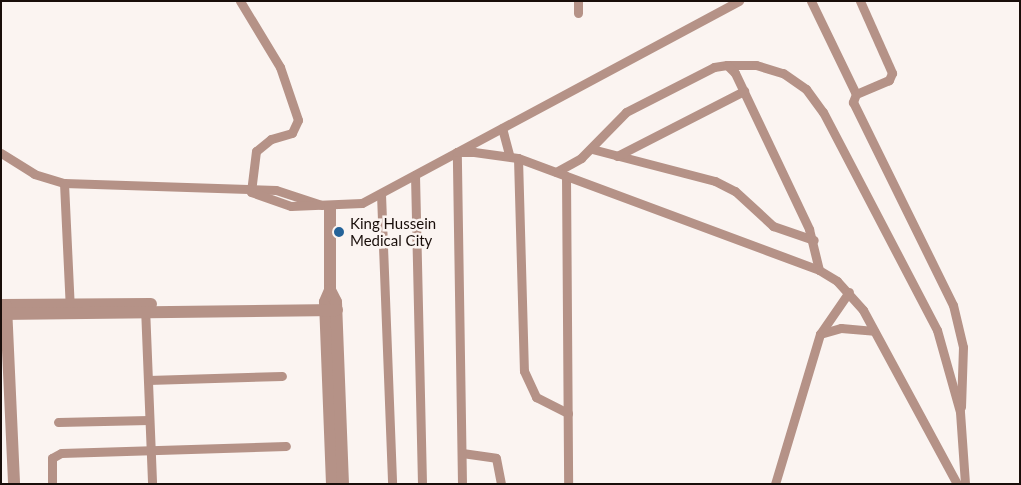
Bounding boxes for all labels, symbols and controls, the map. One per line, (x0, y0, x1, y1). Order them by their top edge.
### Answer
place label: King Hussein Medical City (350, 214, 436, 249)
marker: King Hussein Medical City (332, 225, 346, 239)

